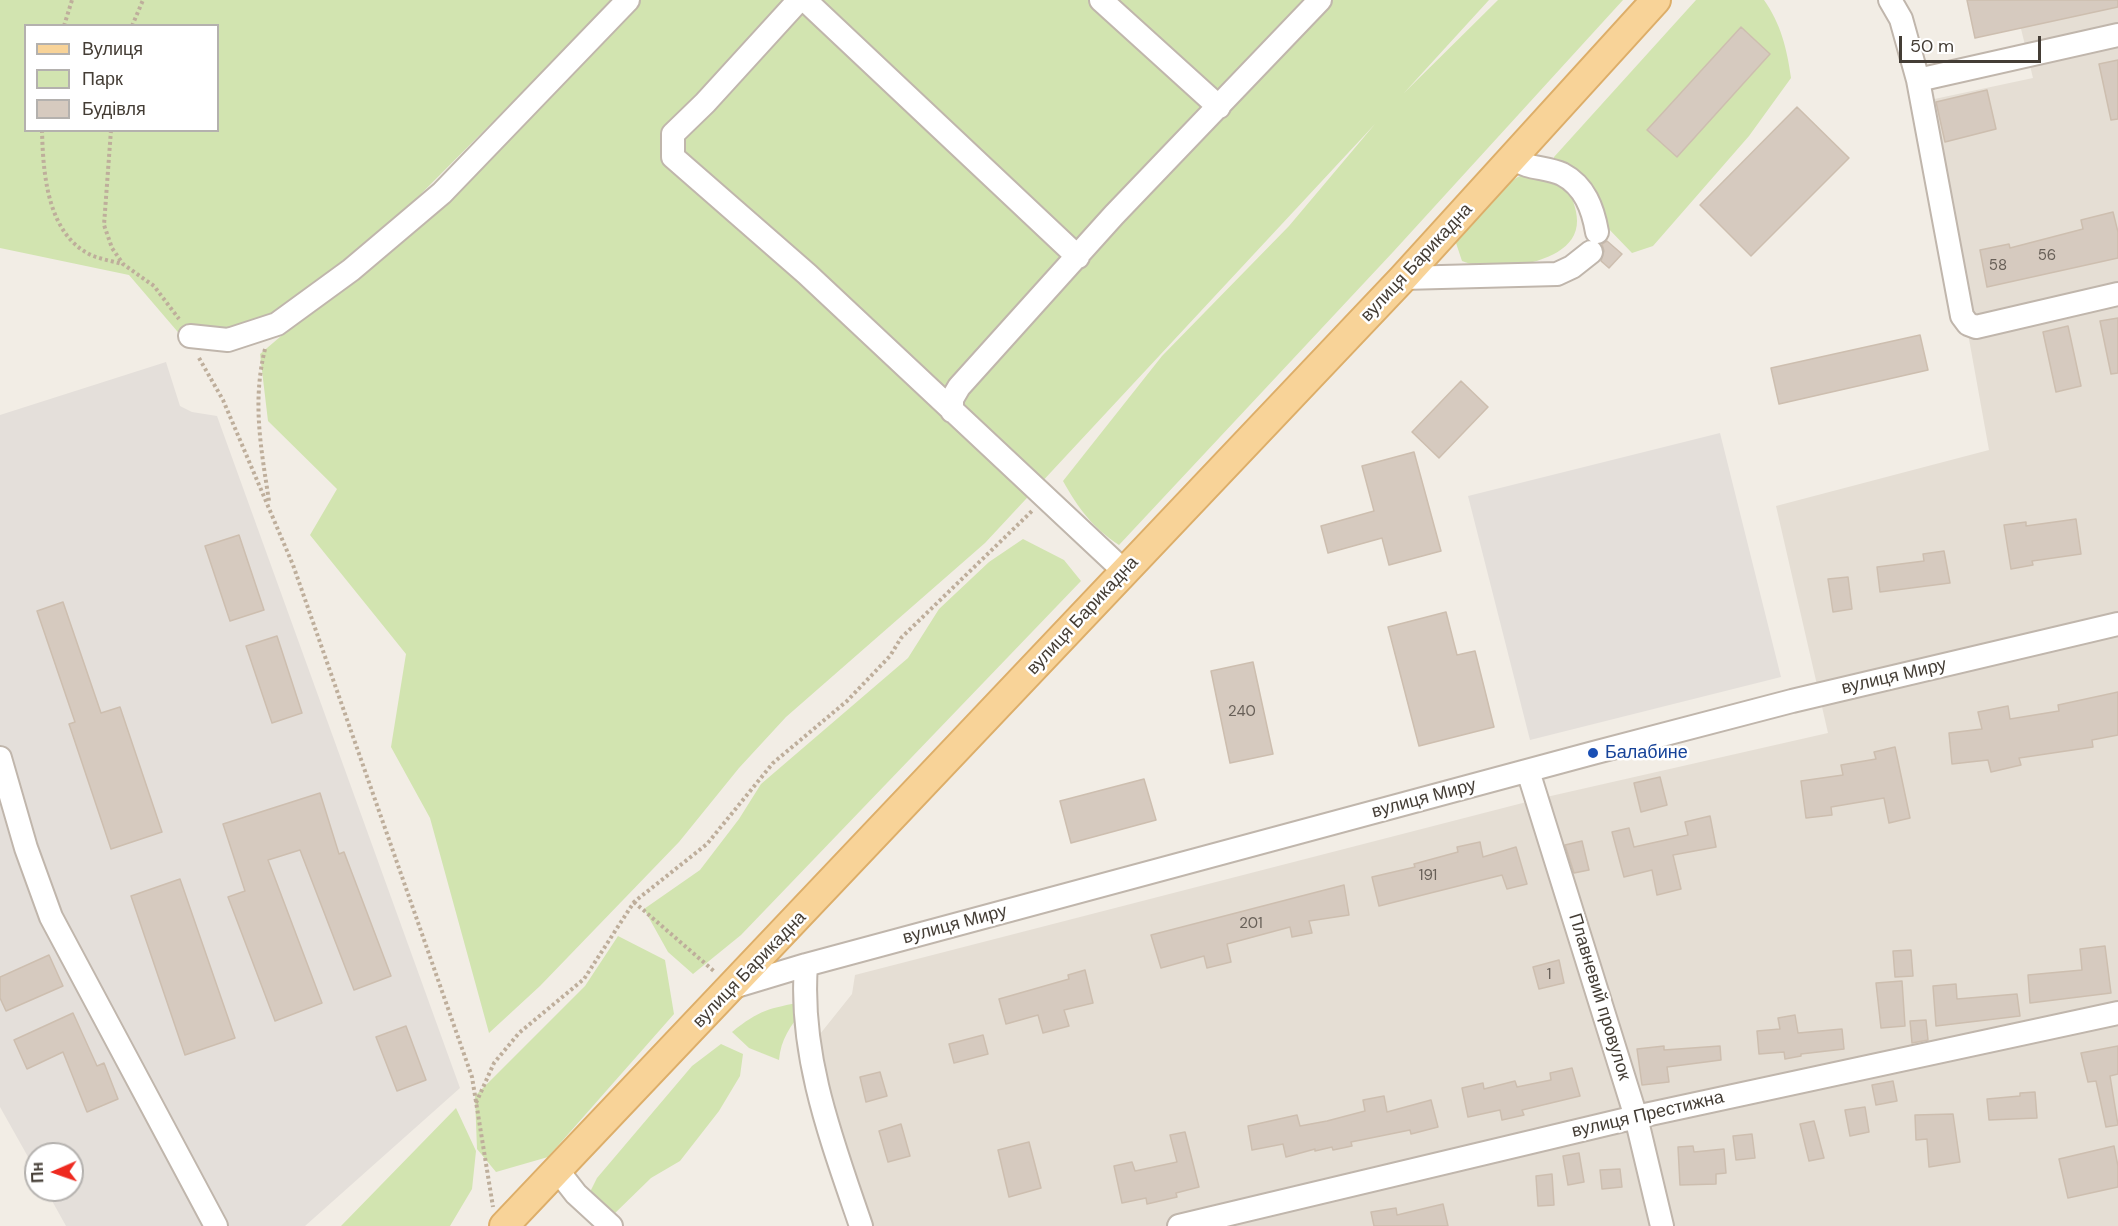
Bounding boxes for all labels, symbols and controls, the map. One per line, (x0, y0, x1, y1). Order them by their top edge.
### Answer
legend (24, 24, 219, 132)
scale bar (1902, 24, 2044, 62)
text: 50 m (1910, 34, 1954, 58)
text: Вулиця (82, 37, 143, 61)
text: Парк (82, 67, 123, 91)
text: Будівля (82, 97, 146, 121)
street label: вулиця Барикадна (1357, 199, 1477, 327)
house number: 56 (2038, 247, 2056, 265)
house number: 58 (1989, 257, 2007, 275)
street label: вулиця Барикадна (1023, 552, 1143, 680)
street label: вулиця Миру (1839, 654, 1949, 700)
house number: 240 (1228, 703, 1256, 721)
place label: Балабине (1605, 742, 1688, 764)
marker: Балабине (1586, 746, 1600, 760)
street label: вулиця Миру (1370, 775, 1478, 823)
house number: 191 (1419, 867, 1437, 885)
street label: вулиця Миру (901, 901, 1009, 949)
street label: вулиця Барикадна (689, 907, 811, 1033)
street label: Плавневий провулок (1563, 911, 1635, 1083)
house number: 201 (1239, 915, 1263, 933)
house number: 1 (1547, 966, 1551, 984)
street label: вулиця Престижна (1570, 1087, 1726, 1143)
north arrow (24, 1142, 84, 1202)
text: Пн (27, 1162, 48, 1184)

